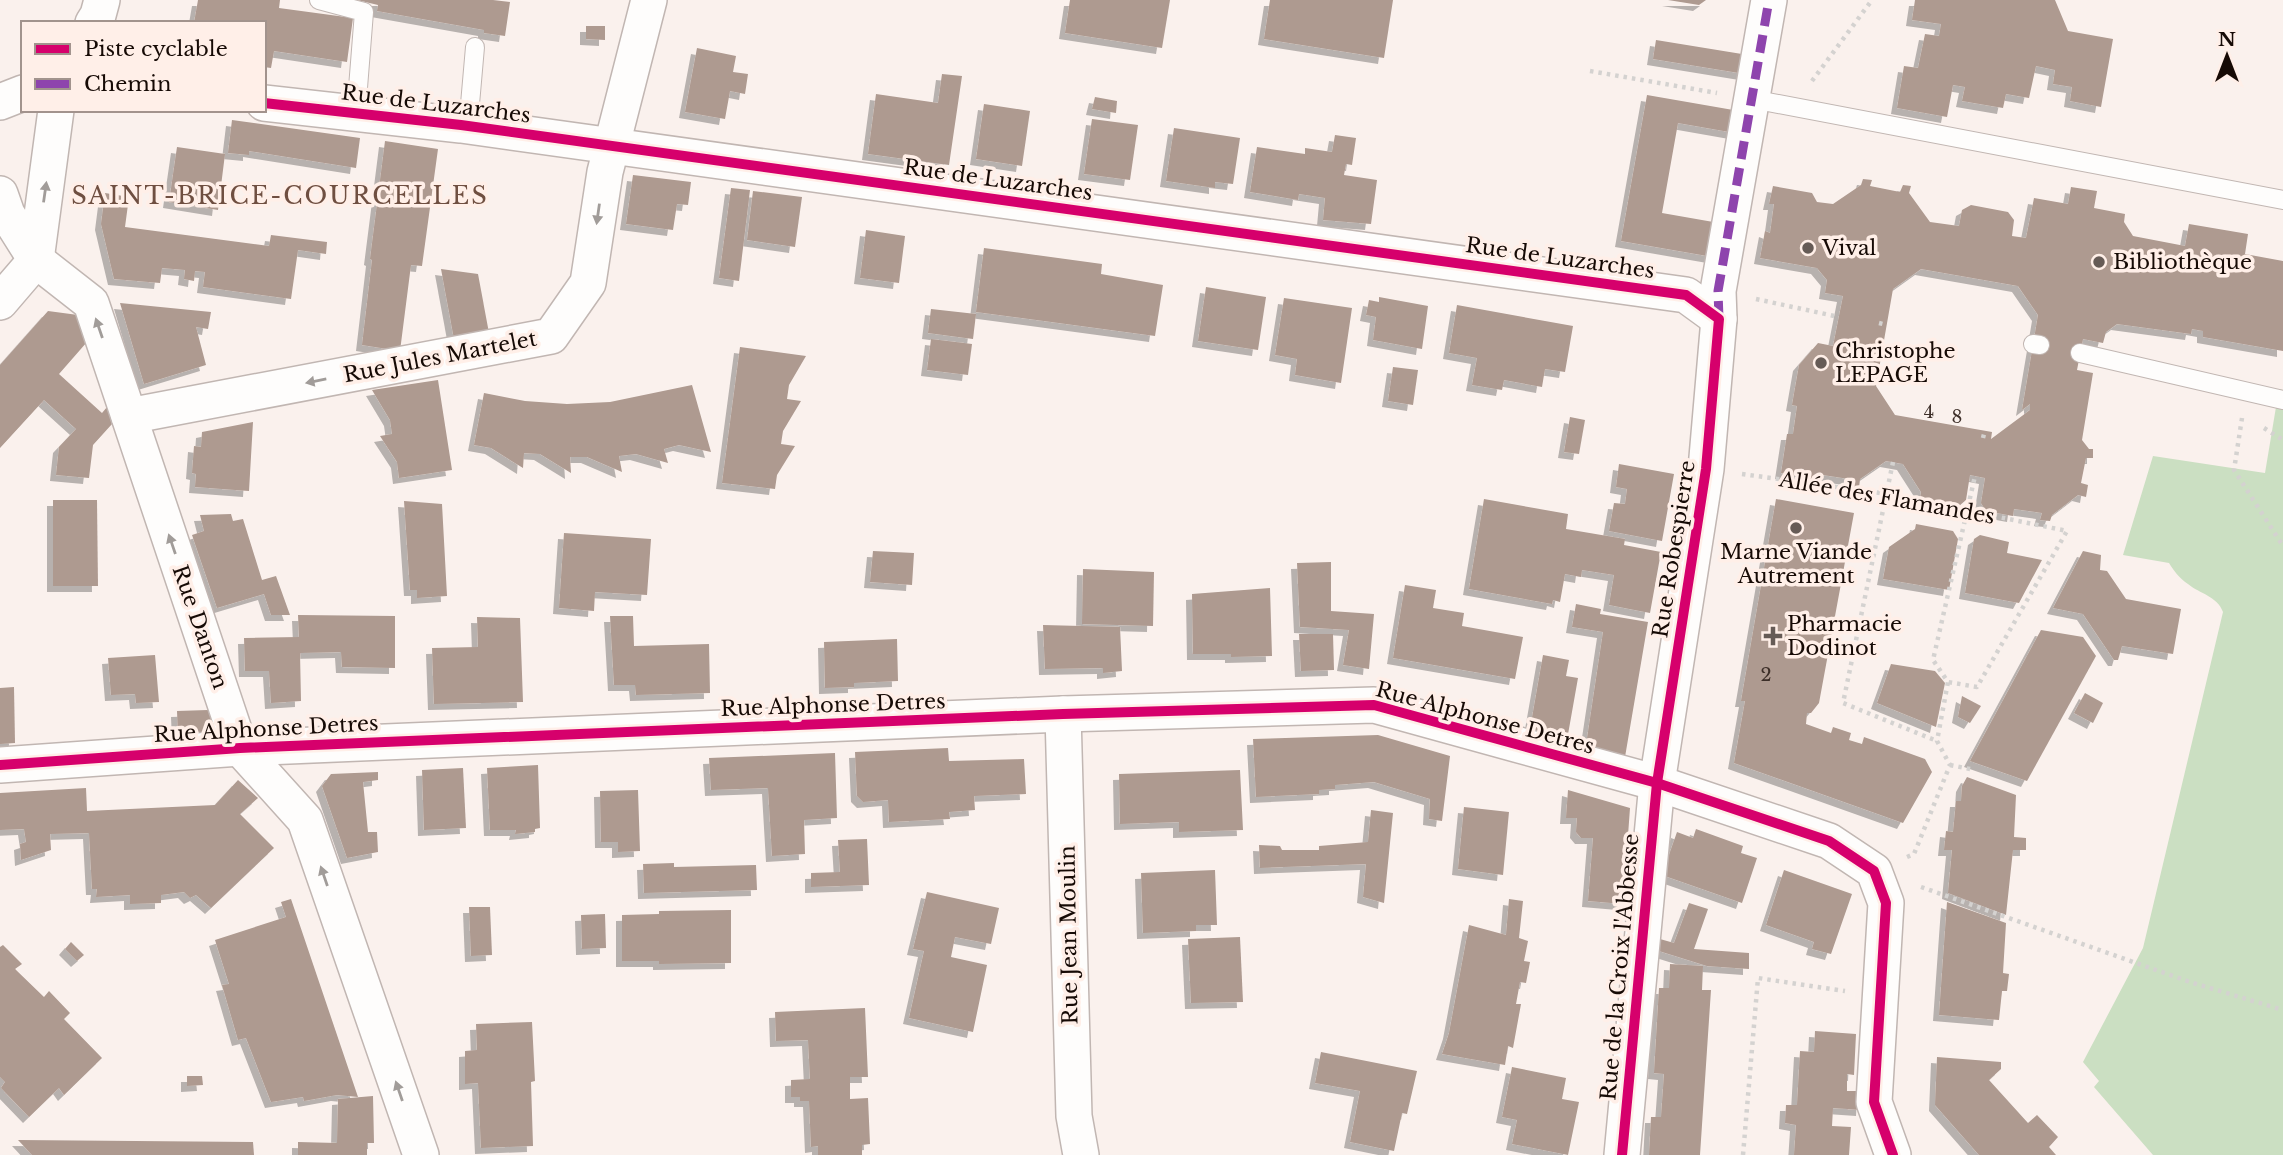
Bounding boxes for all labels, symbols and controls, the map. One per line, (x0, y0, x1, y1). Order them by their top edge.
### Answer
legend (21, 21, 266, 112)
north arrow (2192, 21, 2262, 91)
text: N (2218, 28, 2236, 51)
text: Piste cyclable (84, 36, 228, 62)
text: Chemin (84, 71, 172, 97)
street label: Rue de Luzarches (340, 79, 532, 129)
street label: Rue de Luzarches (902, 154, 1094, 206)
one-way arrow (40, 181, 51, 203)
district label: SAINT-BRICE-COURCELLES (71, 181, 489, 210)
one-way arrow (593, 203, 604, 225)
street label: Rue de Luzarches (1464, 232, 1656, 284)
place label: Vival (1821, 235, 1877, 261)
marker: Vival (1800, 240, 1816, 256)
place label: Bibliothèque (2113, 249, 2252, 275)
marker: Bibliothèque (2091, 254, 2107, 270)
one-way arrow (93, 318, 104, 339)
street label: Rue Jules Martelet (341, 325, 539, 388)
place label: Christophe LEPAGE (1835, 338, 1955, 388)
marker: Christophe LEPAGE (1813, 355, 1829, 371)
one-way arrow (305, 375, 327, 386)
house number: 4 (1924, 401, 1934, 423)
house number: 8 (1952, 406, 1962, 428)
street label: Rue Robespierre (1647, 458, 1701, 640)
street label: Allée des Flamandes (1776, 466, 1997, 530)
marker: Marne Viande Autrement (1788, 520, 1804, 536)
one-way arrow (166, 533, 177, 554)
place label: Marne Viande Autrement (1720, 539, 1872, 589)
street label: Rue Danton (167, 562, 233, 692)
place label: Pharmacie Dodinot (1787, 611, 1902, 661)
marker: Pharmacie Dodinot (1765, 628, 1781, 644)
house number: 2 (1760, 664, 1772, 686)
street label: Rue Alphonse Detres (1373, 676, 1597, 760)
street label: Rue Alphonse Detres (720, 688, 946, 722)
street label: Rue Alphonse Detres (153, 710, 379, 748)
street label: Rue de la Croix l'Abbesse (1595, 832, 1645, 1102)
street label: Rue Jean Moulin (1054, 845, 1084, 1025)
one-way arrow (318, 865, 329, 886)
one-way arrow (393, 1080, 404, 1101)

